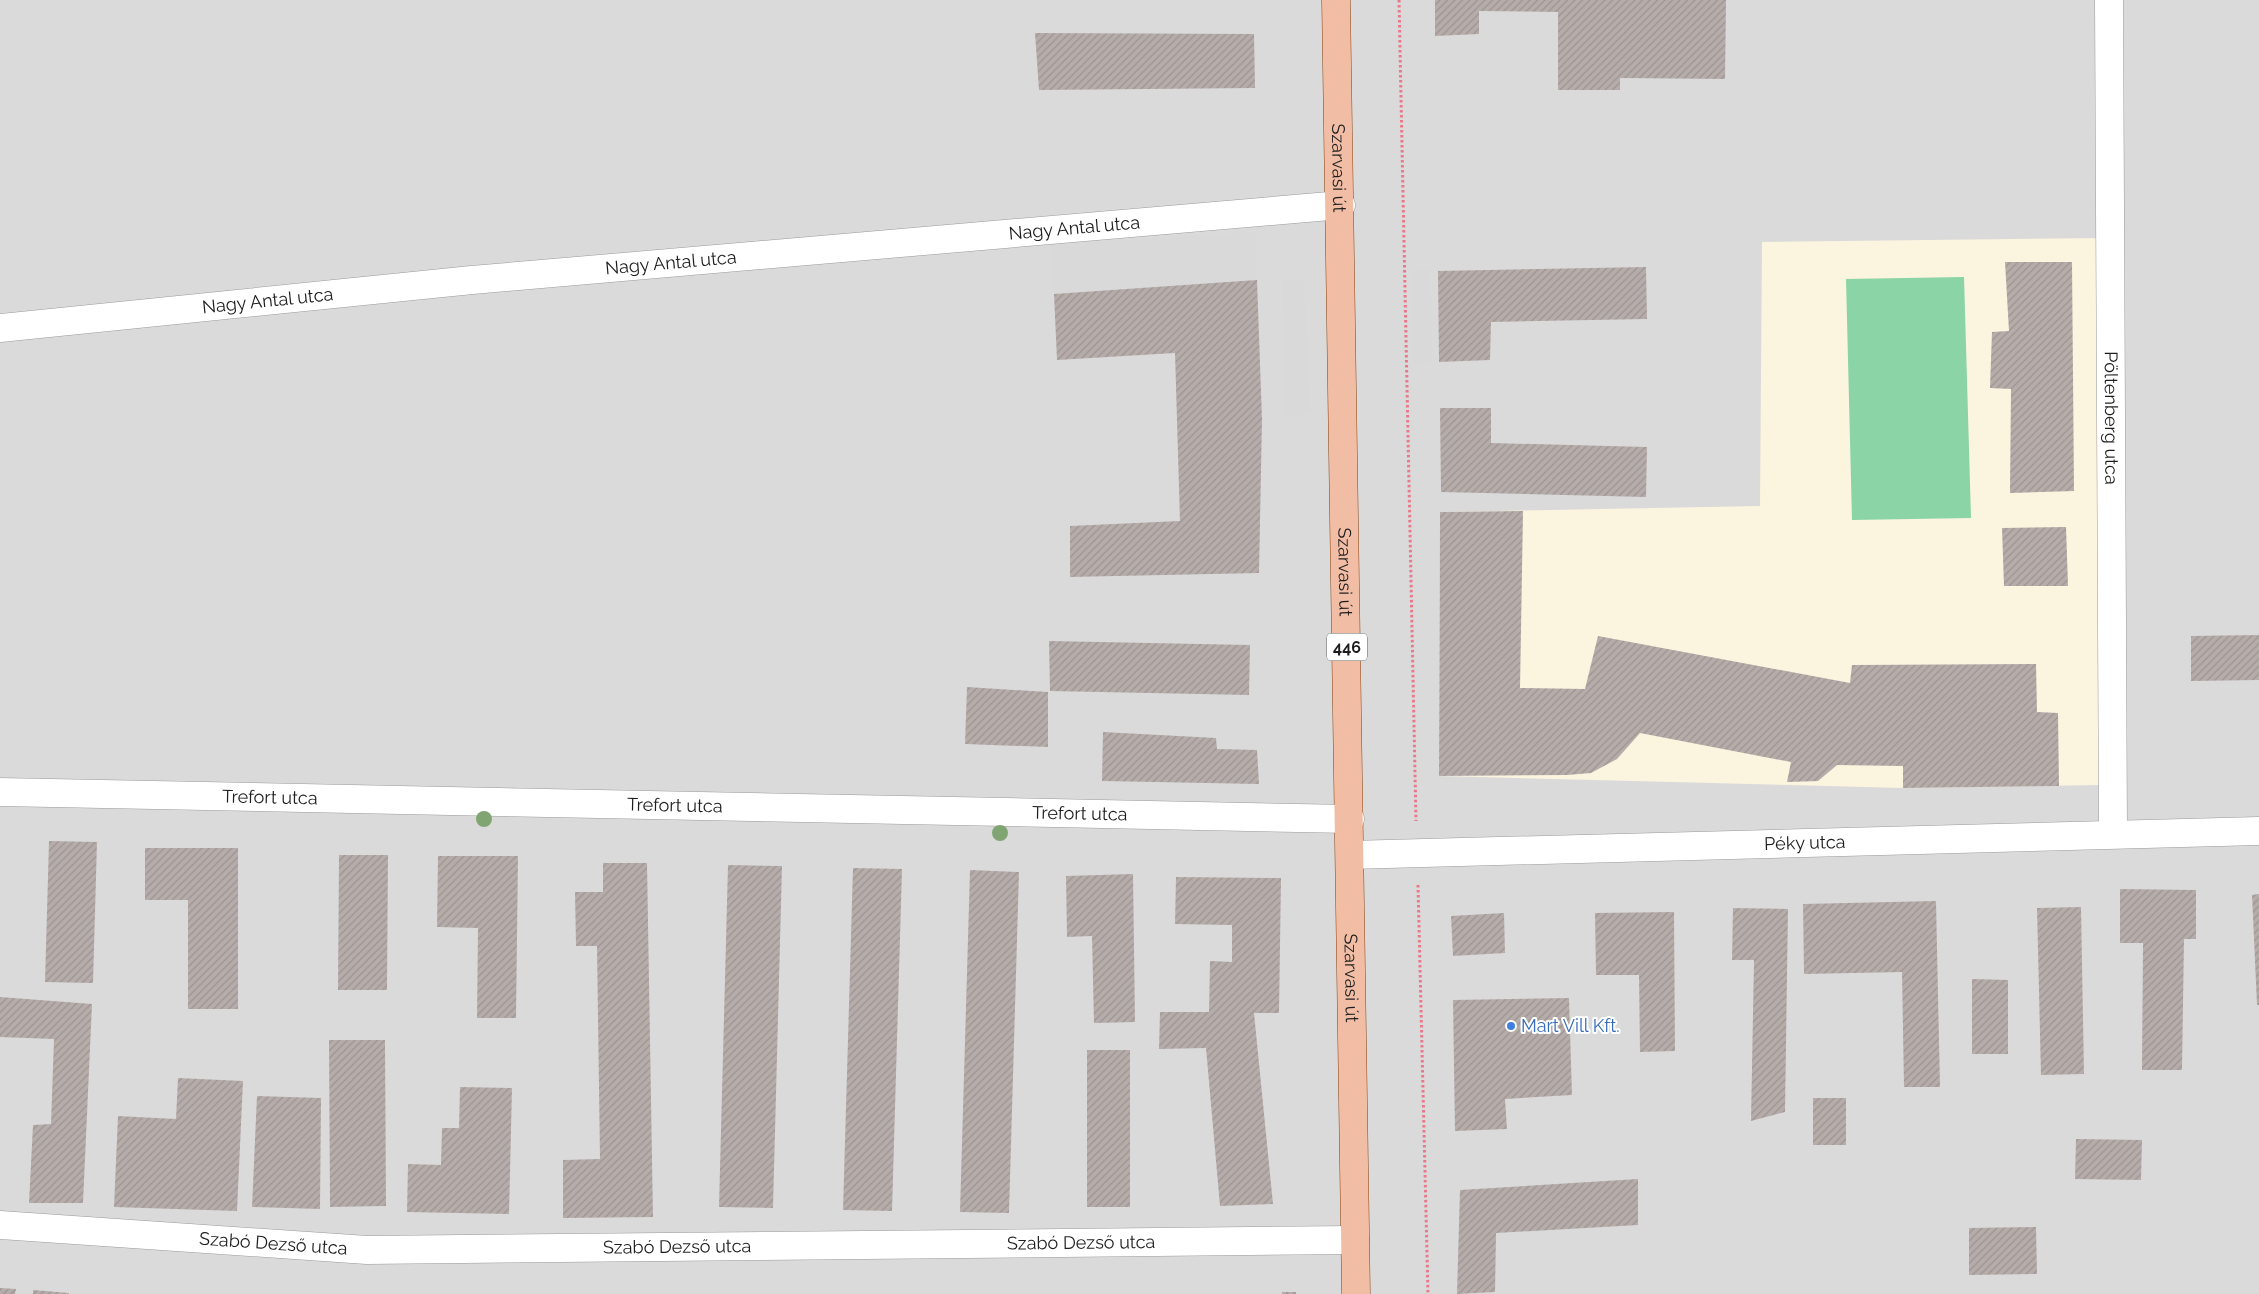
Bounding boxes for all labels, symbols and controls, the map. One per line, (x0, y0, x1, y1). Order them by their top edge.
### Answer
street label: Szarvasi út (1328, 123, 1350, 213)
street label: Nagy Antal utca (1008, 211, 1141, 244)
street label: Nagy Antal utca (604, 246, 737, 278)
street label: Nagy Antal utca (201, 283, 334, 317)
street label: Pöltenberg utca (2101, 351, 2122, 485)
street label: Szarvasi út (1334, 527, 1357, 617)
road number: 446 (1327, 634, 1367, 660)
street label: Trefort utca (222, 785, 318, 808)
street label: Trefort utca (627, 794, 723, 816)
street label: Trefort utca (1032, 802, 1128, 825)
street label: Péky utca (1764, 831, 1846, 854)
street label: Szarvasi út (1340, 933, 1363, 1023)
place label: Mart Vill Kft. (1521, 1015, 1620, 1036)
marker: Mart Vill Kft. (1505, 1020, 1517, 1032)
street label: Szabó Dezső utca (199, 1228, 348, 1259)
street label: Szabó Dezső utca (1007, 1231, 1155, 1254)
street label: Szabó Dezső utca (603, 1235, 751, 1258)

